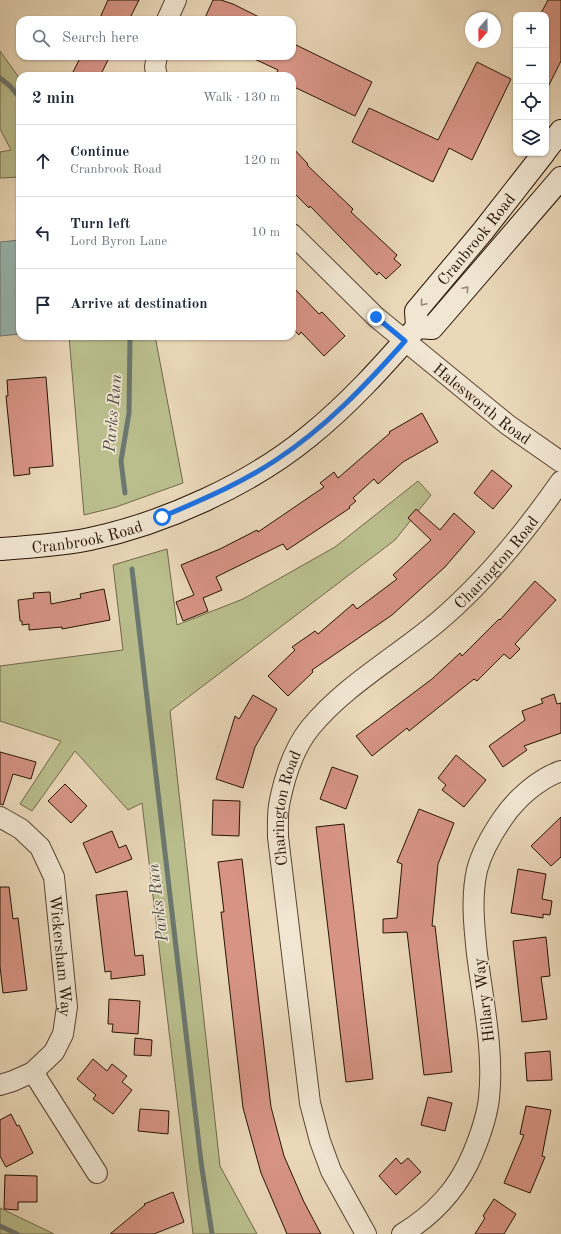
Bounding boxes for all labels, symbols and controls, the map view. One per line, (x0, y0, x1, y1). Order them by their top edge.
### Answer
north arrow (465, 12, 501, 48)
map controls (513, 12, 549, 156)
button: + (513, 12, 549, 48)
search box (16, 16, 296, 60)
icon: search (30, 27, 52, 49)
text: Search here (62, 31, 139, 46)
button: − (513, 48, 549, 84)
button: locate (513, 84, 549, 120)
text: 2 min (32, 90, 75, 107)
text: Walk · 130 m (203, 91, 280, 104)
button: layers (513, 120, 549, 156)
text: Continue (70, 145, 129, 160)
icon: ahead (32, 150, 54, 172)
text: 120 m (243, 154, 280, 167)
text: Cranbrook Road (70, 163, 162, 176)
street label: Cranbrook Road (435, 191, 519, 289)
text: Turn left (70, 217, 130, 232)
icon: left (32, 222, 54, 244)
text: 10 m (251, 226, 280, 239)
text: Lord Byron Lane (70, 235, 167, 248)
one-way arrow (461, 286, 468, 293)
icon: arrive (32, 294, 54, 316)
text: Arrive at destination (70, 297, 208, 312)
one-way arrow (420, 299, 427, 306)
route end (367, 308, 385, 326)
street label: Halesworth Road (429, 361, 533, 448)
water label: Parks Run (102, 373, 125, 454)
route start (153, 508, 171, 526)
street label: Charington Road (452, 514, 542, 613)
street label: Cranbrook Road (31, 519, 145, 557)
street label: Charington Road (272, 749, 305, 867)
water label: Parks Run (145, 862, 172, 944)
street label: Wickersham Way (46, 894, 73, 1019)
street label: Hillary Way (472, 956, 498, 1043)

